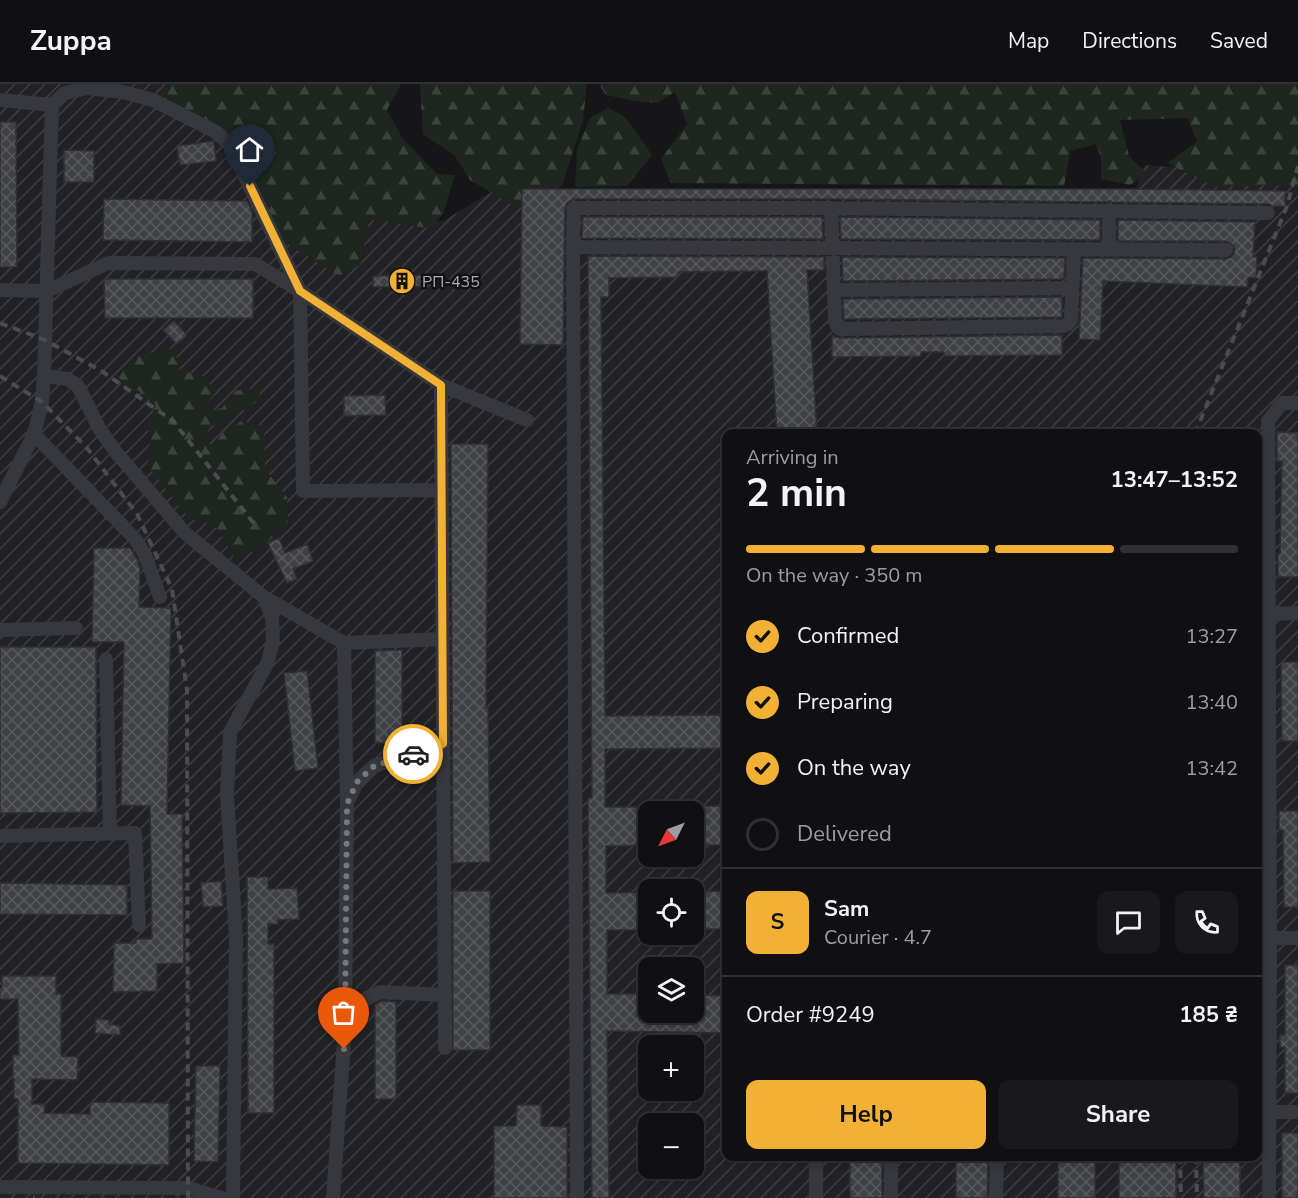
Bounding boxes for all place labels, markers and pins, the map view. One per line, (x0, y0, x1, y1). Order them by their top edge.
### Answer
pin (224, 124, 275, 186)
building icon: РП-435 (387, 266, 417, 296)
place label: РП-435 (422, 271, 480, 293)
pin (318, 987, 369, 1049)

